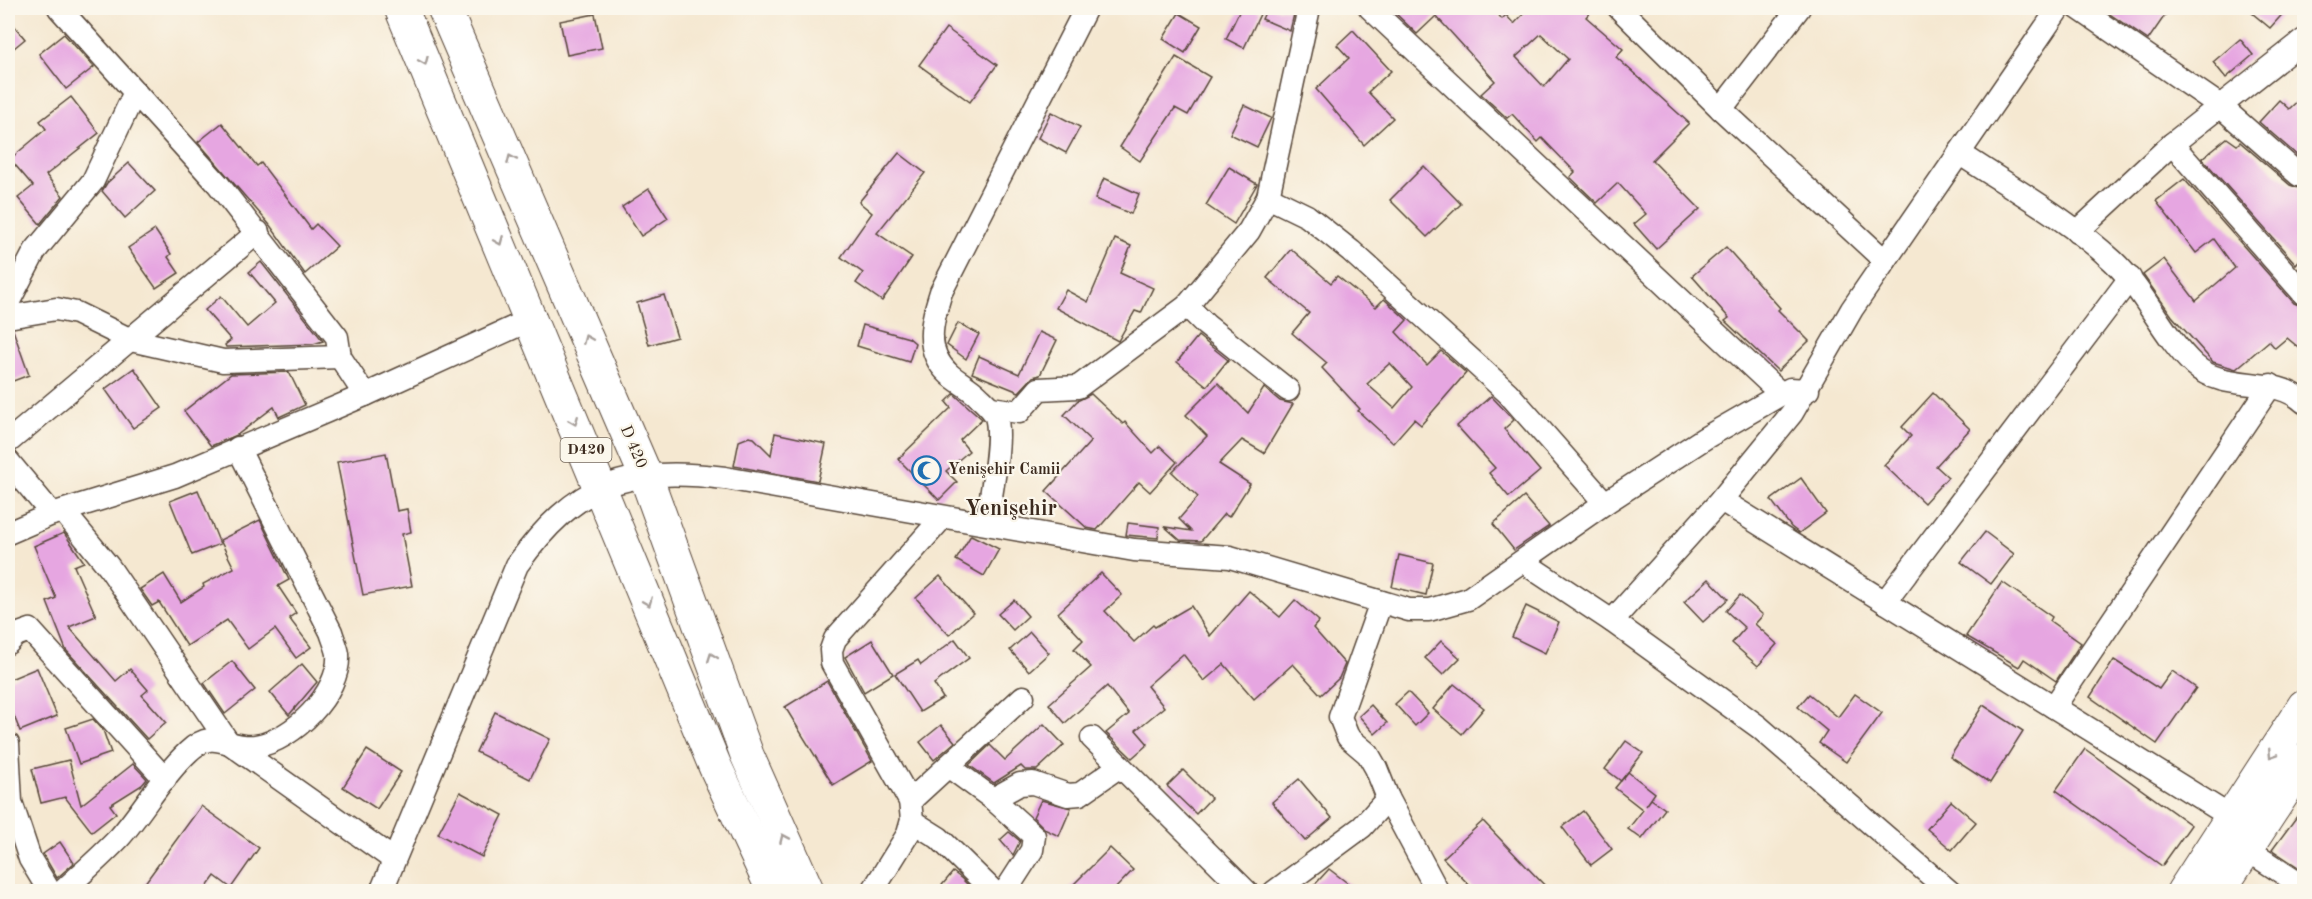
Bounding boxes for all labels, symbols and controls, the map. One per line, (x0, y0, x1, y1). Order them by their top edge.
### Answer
one-way arrow (417, 55, 429, 66)
one-way arrow (507, 155, 519, 166)
one-way arrow (492, 235, 504, 246)
one-way arrow (583, 334, 595, 345)
one-way arrow (567, 415, 579, 426)
street label: D 420 (617, 423, 649, 471)
road number: D420 (560, 438, 612, 462)
mosque icon: Yenişehir Camii (911, 454, 943, 486)
place label: Yenişehir Camii (948, 462, 1061, 478)
district label: Yenişehir (965, 498, 1057, 520)
one-way arrow (641, 596, 653, 607)
one-way arrow (706, 653, 719, 663)
one-way arrow (2269, 748, 2280, 759)
one-way arrow (780, 834, 792, 845)

